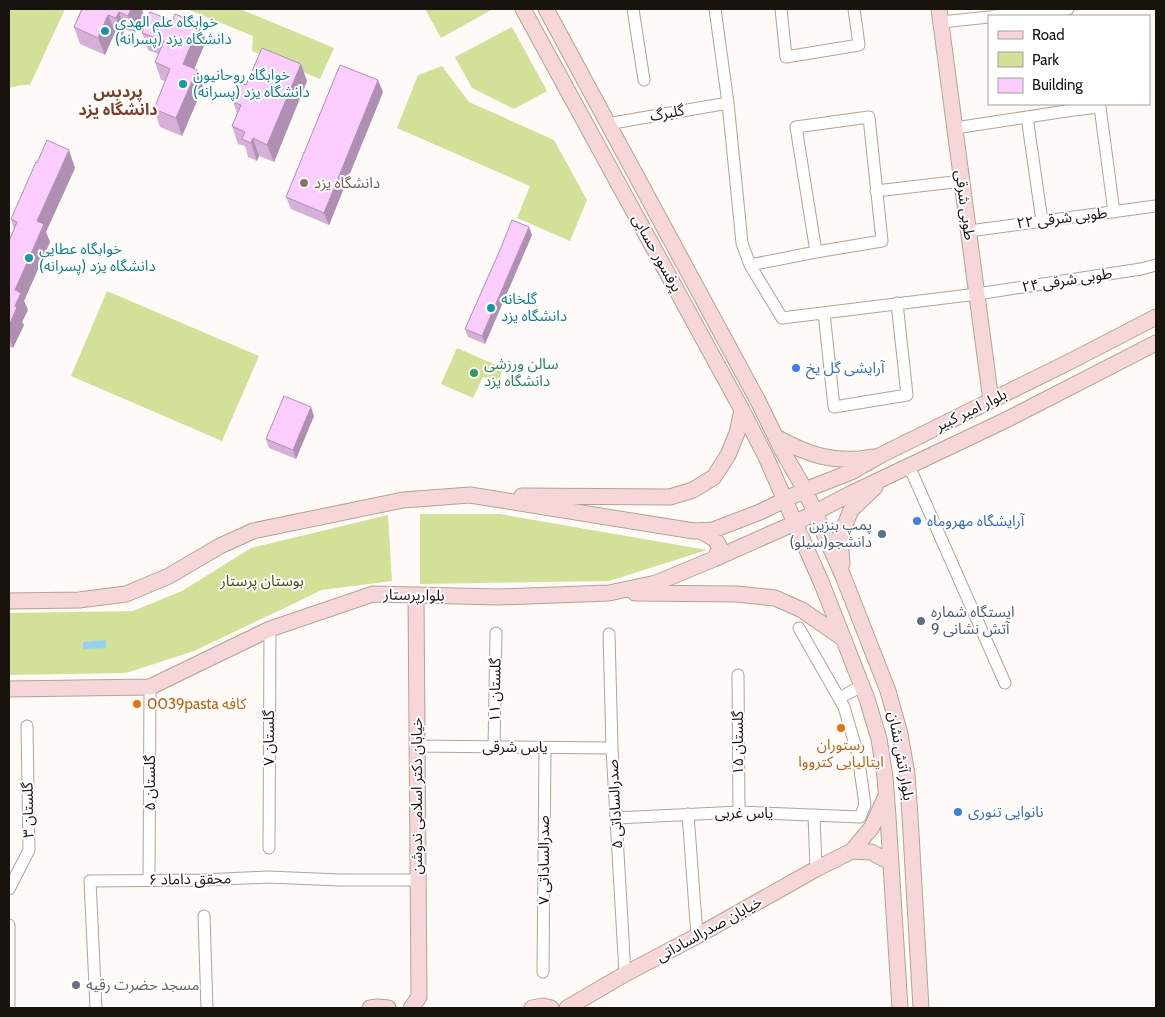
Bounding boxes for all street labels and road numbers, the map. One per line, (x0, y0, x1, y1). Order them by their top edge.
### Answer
street label: گلبرگ (649, 101, 686, 125)
street label: طوبی شرقی (951, 169, 979, 241)
street label: طوبی شرقی ۲۲ (1016, 204, 1108, 232)
street label: پرفسور حسابی (627, 211, 686, 296)
street label: طوبی شرقی ۲۴ (1021, 264, 1113, 296)
street label: بلوار امیر کبیر (931, 385, 1010, 435)
street label: بلوارپرستار (382, 585, 445, 606)
street label: گلستان ۱۱ (485, 657, 505, 722)
street label: گلستان ۷ (260, 709, 278, 766)
street label: گلستان ۱۵ (729, 710, 747, 775)
street label: بلوار آتش نشان (884, 710, 918, 802)
street label: خيابان دکتر اسلامی ندوشن (408, 717, 426, 875)
street label: یاس شرقی (482, 738, 548, 756)
street label: گلستان ۵ (141, 754, 159, 811)
street label: صدرالساداتی ۵ (604, 759, 626, 849)
street label: گلستان ۳ (19, 781, 37, 838)
street label: یاس غربی (715, 804, 773, 822)
street label: صدرالساداتی ۷ (535, 815, 553, 905)
street label: محقق داماد ۶ (149, 869, 231, 890)
street label: خیابان صدرالساداتی (653, 892, 765, 966)

